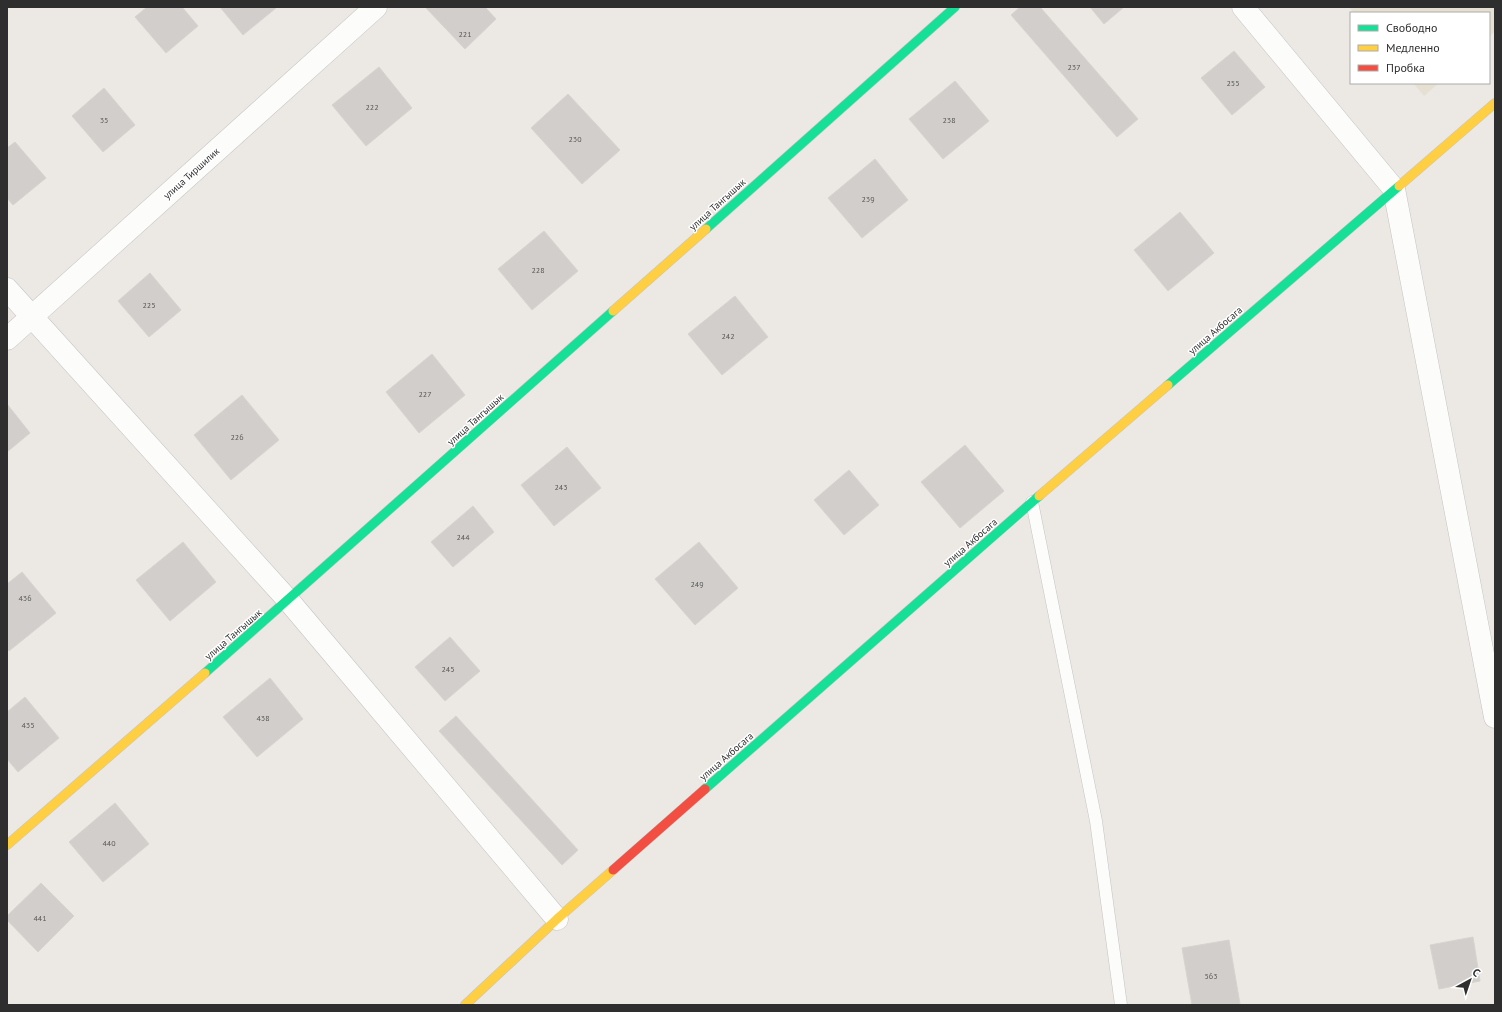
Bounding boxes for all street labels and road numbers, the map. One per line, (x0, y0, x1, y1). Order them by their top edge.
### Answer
street label: улица Тиршилик (161, 145, 222, 202)
street label: улица Тангышык (686, 175, 748, 233)
street label: улица Акбосага (1186, 303, 1245, 357)
street label: улица Тангышык (444, 390, 506, 448)
street label: улица Акбосага (941, 515, 1000, 569)
street label: улица Тангышык (202, 606, 265, 663)
street label: улица Акбосага (697, 729, 756, 783)

